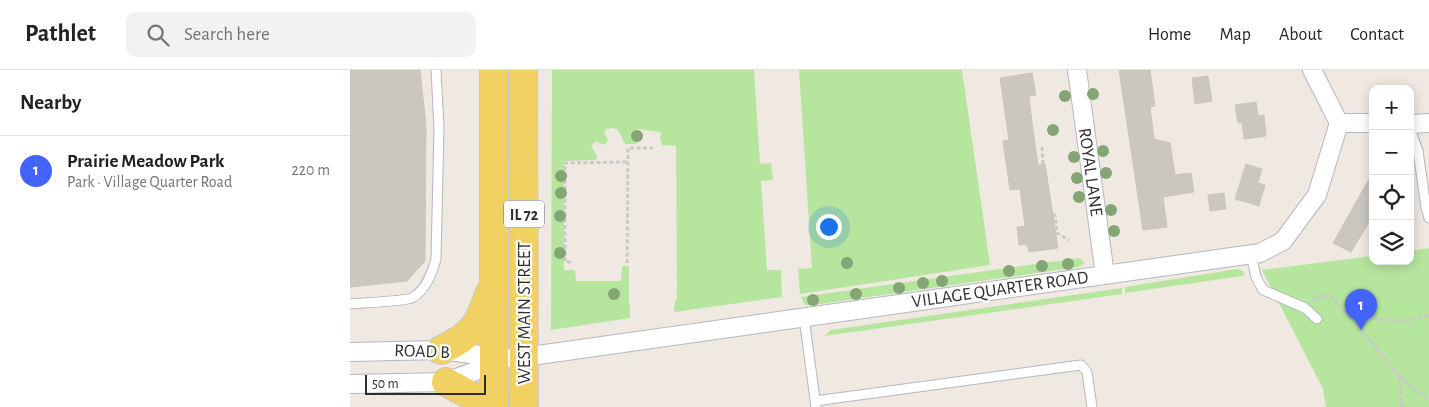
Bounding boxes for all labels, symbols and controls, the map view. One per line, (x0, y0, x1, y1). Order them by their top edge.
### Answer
search box (126, 12, 476, 57)
icon: search (144, 21, 172, 49)
text: Pathlet (25, 22, 96, 46)
text: Search here (184, 25, 270, 44)
text: Home (1148, 26, 1191, 44)
text: Map (1219, 26, 1251, 44)
text: About (1279, 26, 1322, 44)
text: Contact (1350, 26, 1404, 44)
map controls (1369, 85, 1414, 265)
button: + (1369, 85, 1414, 130)
text: Nearby (20, 92, 81, 113)
street label: ROYAL LANE (1075, 127, 1105, 218)
button: − (1369, 130, 1414, 175)
text: Prairie Meadow Park (67, 152, 224, 171)
text: 1 (33, 162, 39, 178)
text: 220 m (292, 162, 330, 178)
text: Park · Village Quarter Road (67, 174, 232, 190)
button: locate (1369, 175, 1414, 220)
road number: IL 72 (504, 200, 544, 228)
your location (816, 214, 842, 240)
button: layers (1369, 220, 1414, 265)
street label: WEST MAIN STREET (516, 242, 534, 384)
street label: VILLAGE QUARTER ROAD (911, 269, 1090, 311)
pin: 1 (1345, 289, 1377, 330)
street label: ROAD B (394, 342, 450, 362)
scale bar (365, 372, 486, 395)
text: 50 m (372, 377, 399, 391)

